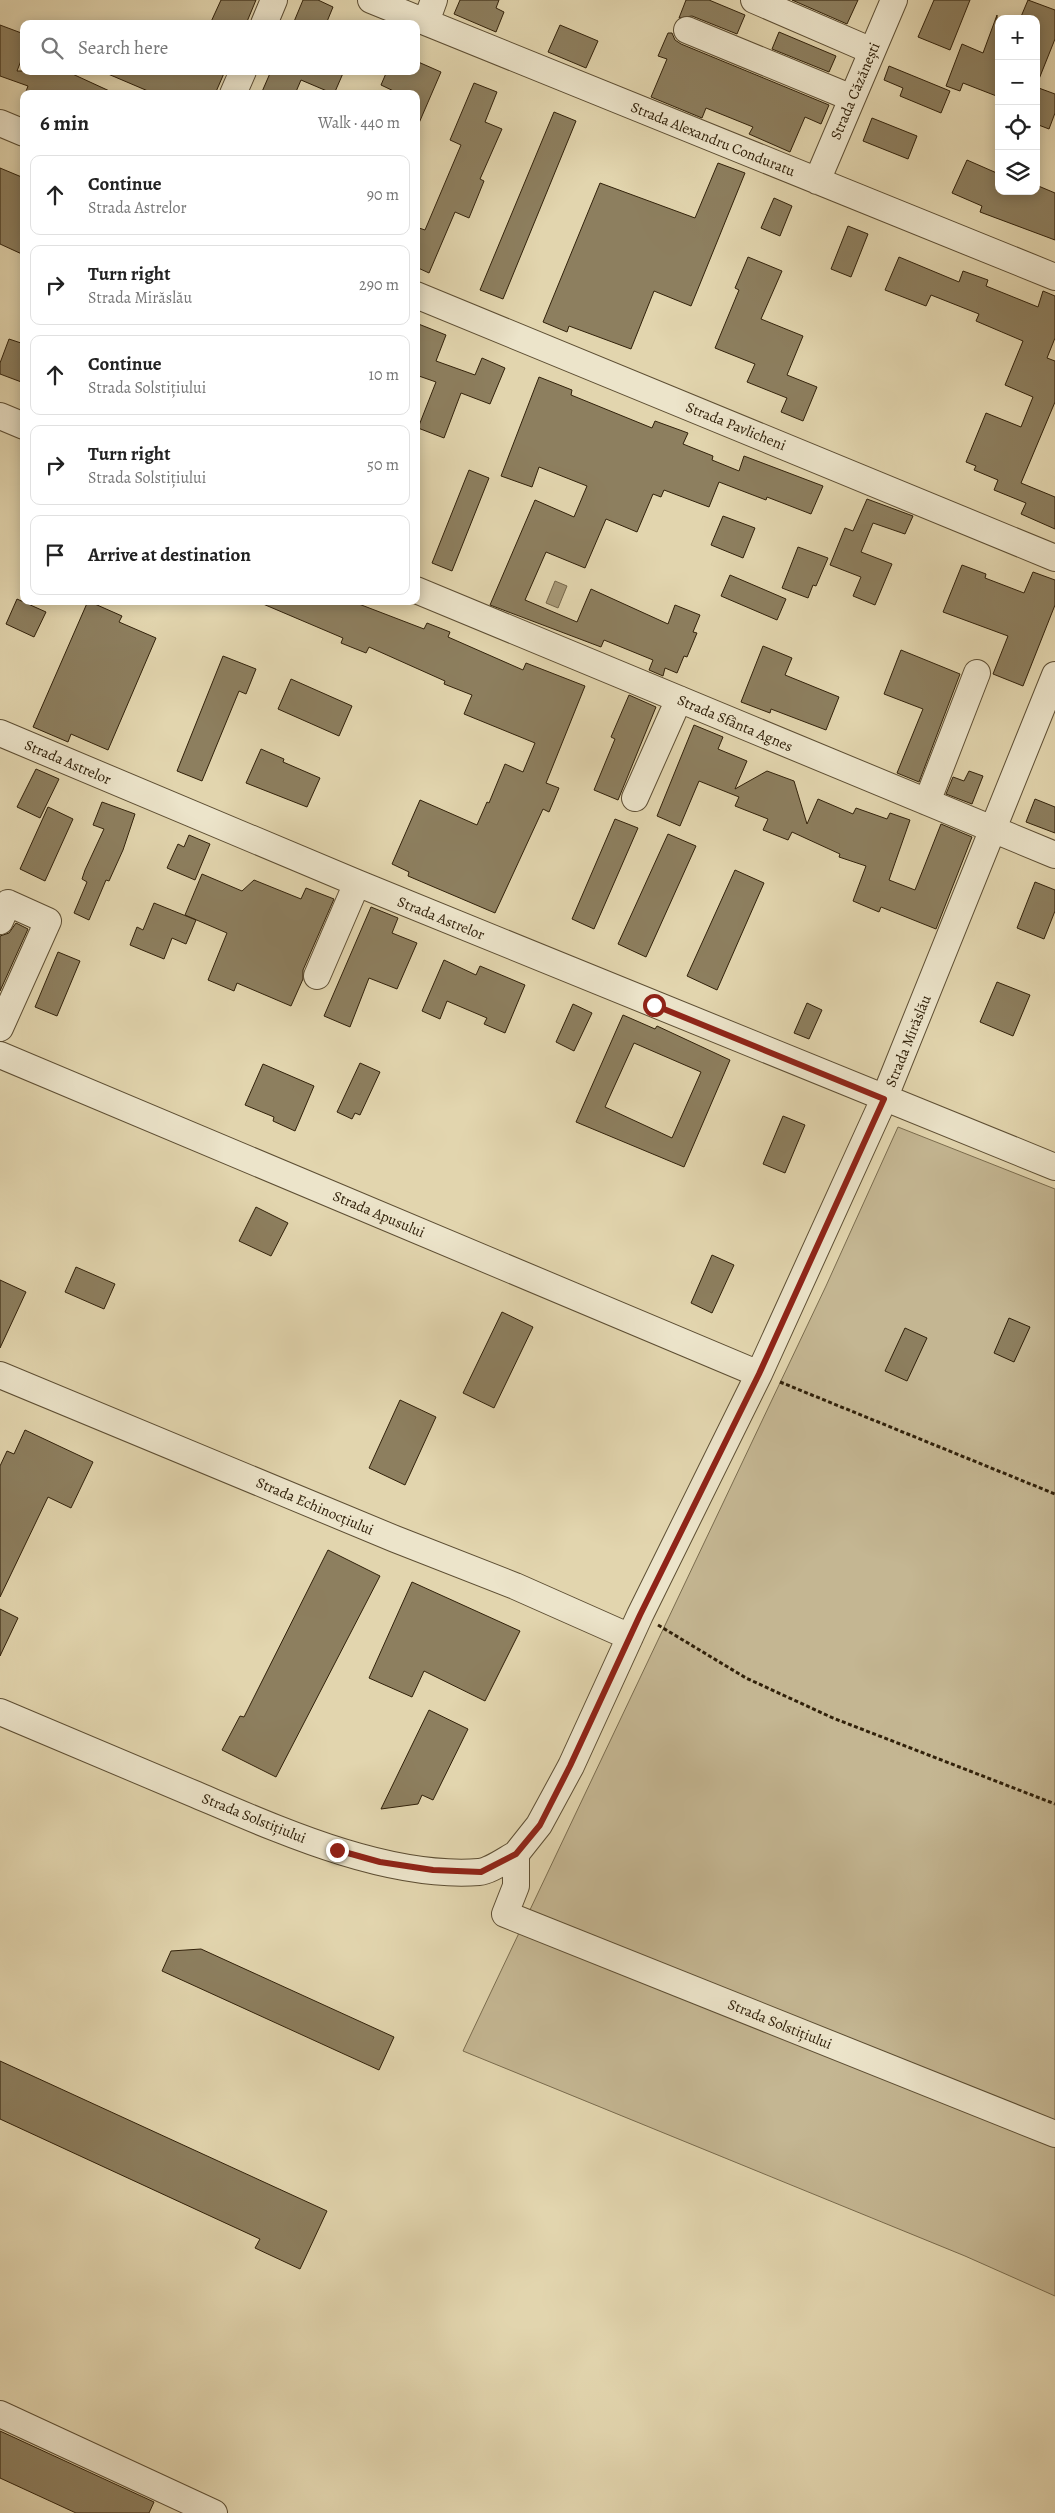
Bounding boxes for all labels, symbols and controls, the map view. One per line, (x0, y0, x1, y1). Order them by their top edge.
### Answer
map controls (995, 15, 1040, 195)
button: + (995, 15, 1040, 60)
search box (20, 20, 420, 75)
icon: search (38, 34, 66, 62)
text: Search here (78, 35, 168, 61)
street label: Strada Căzănești (825, 39, 885, 143)
button: − (995, 60, 1040, 105)
street label: Strada Alexandru Conduratu (628, 97, 799, 181)
button: locate (995, 105, 1040, 150)
text: 6 min (40, 109, 89, 137)
text: Walk · 440 m (318, 112, 400, 134)
button: layers (995, 150, 1040, 195)
text: Continue (88, 171, 162, 197)
icon: ahead (41, 181, 69, 209)
text: 90 m (367, 184, 399, 206)
text: Strada Astrelor (88, 197, 187, 219)
text: Turn right (88, 261, 170, 287)
icon: right (41, 271, 69, 299)
text: 290 m (359, 274, 399, 296)
text: Strada Mirăslău (88, 287, 192, 309)
text: Continue (88, 351, 162, 377)
icon: ahead (41, 361, 69, 389)
text: 10 m (369, 364, 399, 386)
text: Strada Solstițiului (88, 377, 206, 399)
street label: Strada Pavlicheni (683, 397, 789, 455)
text: Turn right (88, 441, 170, 467)
icon: right (41, 451, 69, 479)
text: 50 m (367, 454, 399, 476)
text: Strada Solstițiului (88, 467, 206, 489)
icon: arrive (41, 541, 69, 569)
text: Arrive at destination (88, 542, 251, 568)
street label: Strada Sfânta Agnes (674, 690, 796, 756)
street label: Strada Astrelor (22, 735, 115, 789)
street label: Strada Astrelor (394, 891, 488, 945)
street label: Strada Mirăslău (880, 991, 936, 1090)
route start (643, 994, 666, 1017)
street label: Strada Apusului (330, 1186, 428, 1242)
street label: Strada Echinocțiului (253, 1472, 377, 1540)
street label: Strada Solstițiului (199, 1788, 309, 1848)
route end (326, 1839, 349, 1862)
street label: Strada Solstițiului (725, 1994, 835, 2054)

